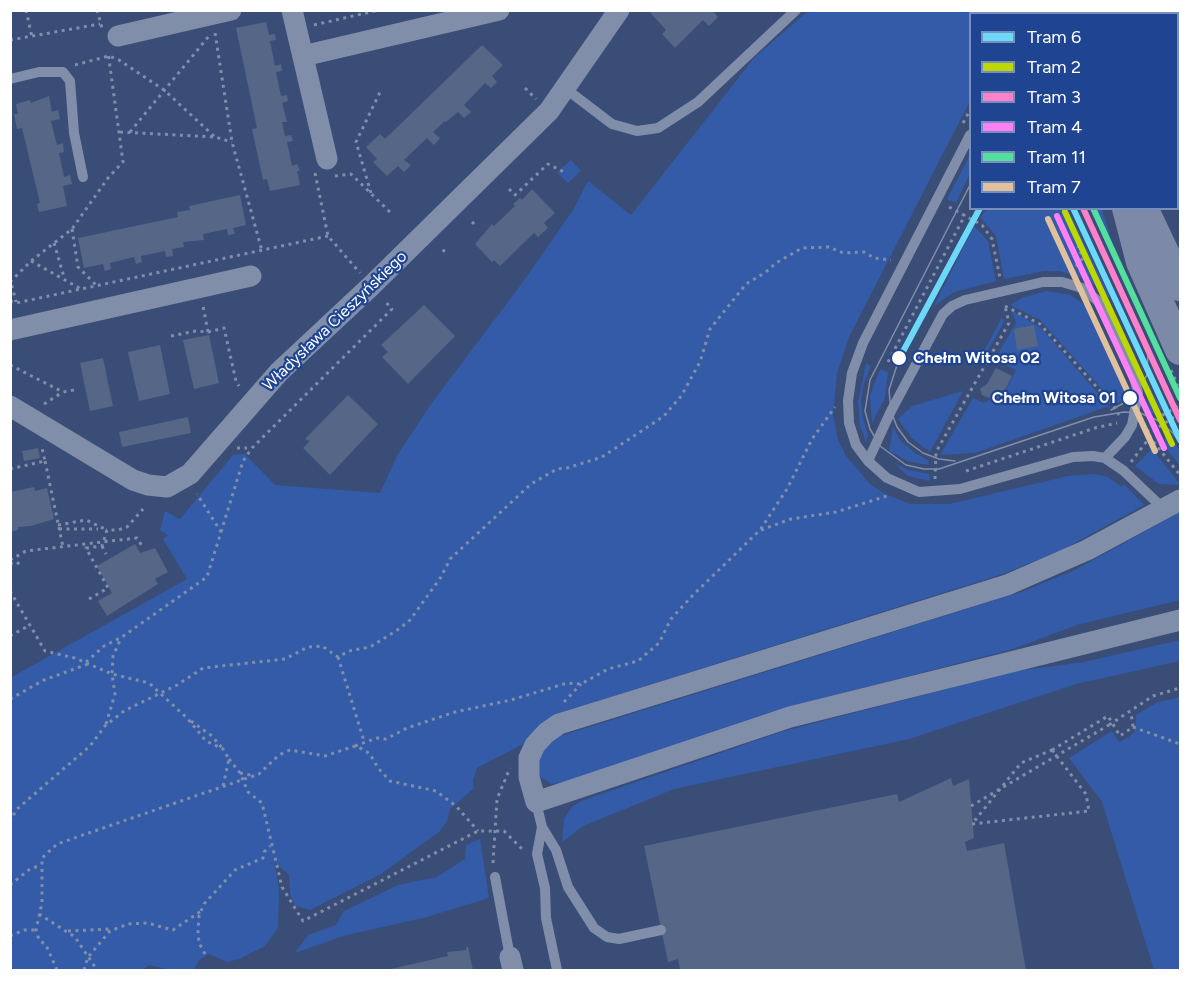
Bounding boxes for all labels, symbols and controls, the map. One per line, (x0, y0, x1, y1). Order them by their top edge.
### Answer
legend (969, 12, 1179, 210)
text: Tram 6 (1027, 26, 1081, 48)
text: Tram 2 (1027, 56, 1081, 78)
text: Tram 3 (1027, 86, 1081, 108)
text: Tram 4 (1027, 116, 1082, 138)
text: Tram 11 (1027, 146, 1086, 168)
text: Tram 7 (1027, 176, 1081, 198)
street label: Władysława Cieszyńskiego (259, 247, 411, 395)
place label: Chełm Witosa 02 (913, 348, 1040, 368)
marker: Chełm Witosa 02 (890, 349, 908, 367)
place label: Chełm Witosa 01 (992, 388, 1116, 408)
marker: Chełm Witosa 01 (1121, 389, 1139, 407)

